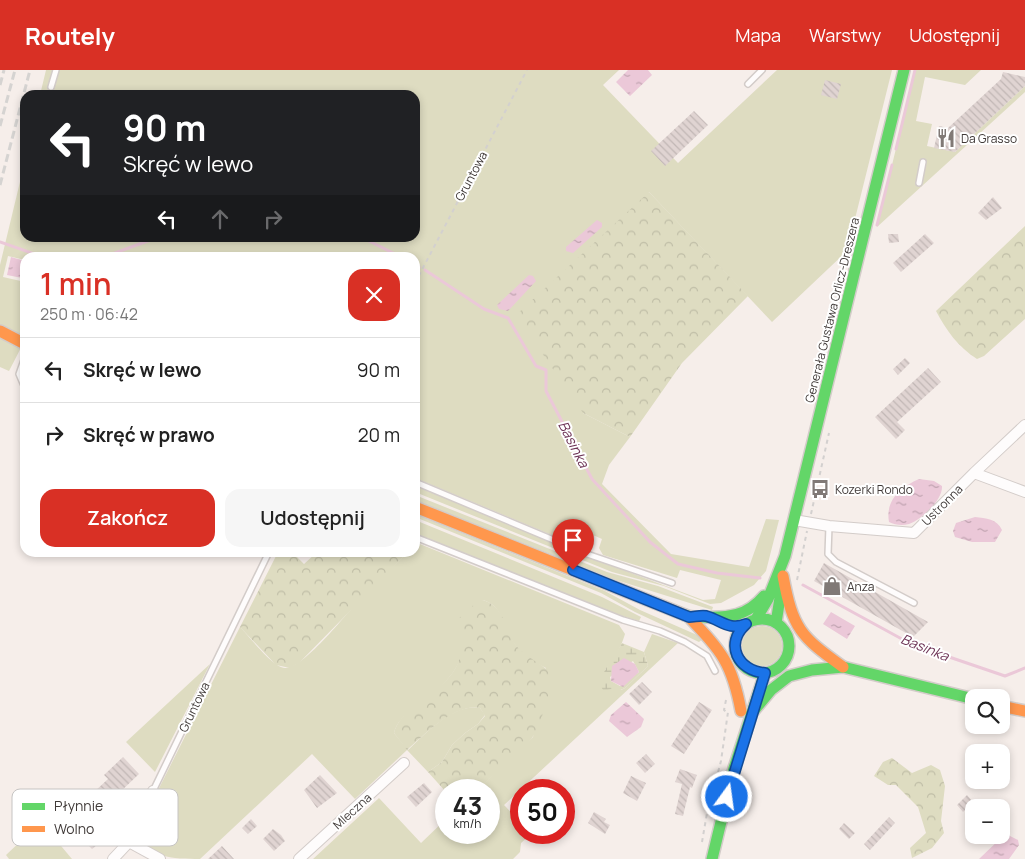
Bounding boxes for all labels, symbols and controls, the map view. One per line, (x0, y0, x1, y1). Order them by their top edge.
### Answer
text: Routely (25, 19, 115, 52)
text: Mapa (735, 23, 781, 47)
text: Warstwy (809, 23, 881, 47)
text: Udostępnij (909, 23, 1000, 47)
text: 90 m (123, 104, 206, 152)
icon: left (40, 110, 105, 175)
restaurant icon: Da Grasso (935, 127, 957, 149)
place label: Da Grasso (961, 130, 1017, 147)
street label: Gruntowa (451, 148, 491, 204)
text: Skręć w lewo (123, 149, 253, 179)
icon: left (153, 205, 181, 233)
icon: ahead (206, 205, 234, 233)
icon: right (259, 205, 287, 233)
street label: Generała Gustawa Orlicz-Dreszera (801, 216, 863, 404)
text: 1 min (40, 263, 112, 304)
button: close (348, 269, 400, 321)
text: 250 m · 06:42 (40, 303, 138, 325)
icon: left (40, 356, 68, 384)
text: Skręć w lewo (83, 357, 202, 383)
text: 90 m (357, 357, 400, 383)
water label: Basinka (554, 417, 594, 472)
icon: right (40, 421, 68, 449)
text: Skręć w prawo (83, 422, 215, 448)
text: 20 m (358, 422, 400, 448)
bus stop icon: Kozerki Rondo (809, 478, 831, 500)
place label: Kozerki Rondo (835, 481, 913, 498)
street label: Ustronna (918, 481, 966, 529)
button: Zakończ (40, 489, 215, 547)
button: Udostępnij (225, 489, 400, 547)
pin (552, 519, 594, 570)
icon: arrive (559, 526, 587, 554)
shop icon: Anza (821, 575, 843, 597)
place label: Anza (847, 578, 874, 595)
water label: Basinka (898, 629, 953, 666)
street label: Gruntowa (175, 679, 213, 735)
map controls (965, 689, 1010, 844)
button: search (965, 689, 1010, 734)
button: + (965, 744, 1010, 789)
position arrow (700, 770, 752, 822)
speed limit sign: 50 (510, 779, 575, 844)
text: 43 (453, 788, 482, 823)
legend (12, 789, 178, 846)
street label: Mleczna (329, 789, 375, 833)
text: Płynnie (54, 796, 103, 815)
button: − (965, 799, 1010, 844)
text: km/h (454, 815, 481, 832)
text: Wolno (54, 819, 94, 838)

